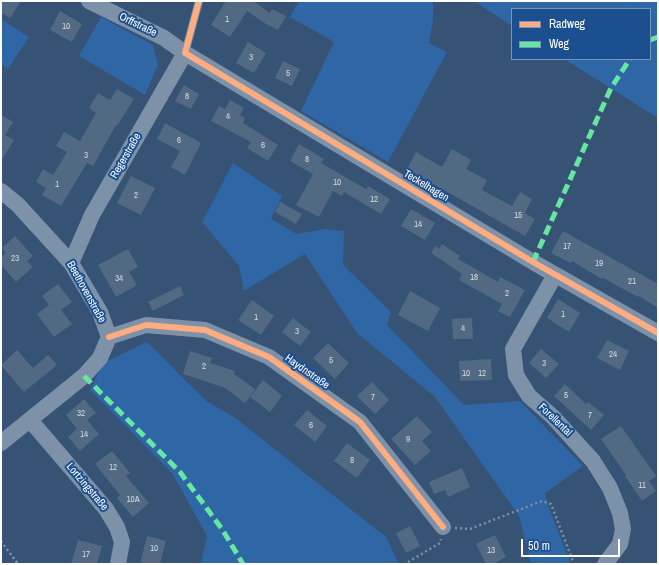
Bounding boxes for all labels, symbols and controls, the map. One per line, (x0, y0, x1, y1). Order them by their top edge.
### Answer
legend (511, 8, 651, 60)
street label: Orffstraße (117, 10, 159, 40)
house number: 1 (225, 15, 229, 25)
text: Radweg (549, 16, 585, 32)
house number: 10 (62, 22, 70, 32)
text: Weg (549, 36, 569, 52)
house number: 3 (249, 53, 253, 63)
house number: 5 (286, 69, 290, 79)
house number: 8 (185, 92, 189, 102)
house number: 4 (226, 112, 230, 122)
street label: Regerstraße (108, 131, 144, 181)
house number: 6 (177, 136, 181, 146)
house number: 6 (261, 141, 265, 151)
house number: 3 (84, 151, 88, 161)
house number: 8 (305, 155, 309, 165)
street label: Teckelhagen (401, 167, 451, 205)
house number: 10 (333, 178, 341, 188)
house number: 1 (55, 180, 59, 190)
house number: 2 (134, 191, 138, 201)
house number: 12 (370, 195, 378, 205)
house number: 15 (514, 211, 522, 221)
house number: 14 (414, 220, 422, 230)
house number: 17 (563, 242, 571, 252)
house number: 23 (11, 254, 19, 264)
street label: Beethovenstraße (64, 259, 108, 325)
house number: 19 (595, 259, 603, 269)
house number: 18 (470, 273, 478, 283)
house number: 34 (115, 274, 123, 284)
house number: 21 (628, 277, 636, 287)
house number: 2 (505, 289, 509, 299)
house number: 1 (561, 310, 565, 320)
house number: 1 (254, 313, 258, 323)
house number: 4 (461, 324, 465, 334)
house number: 3 (295, 327, 299, 337)
house number: 24 (609, 350, 617, 360)
street label: Haydnstraße (282, 352, 332, 392)
house number: 5 (329, 356, 333, 366)
house number: 3 (542, 359, 546, 369)
house number: 2 (202, 362, 206, 372)
house number: 10 (462, 369, 470, 379)
house number: 12 (478, 369, 486, 379)
house number: 5 (564, 391, 568, 401)
house number: 7 (371, 393, 375, 403)
street label: Forellental (535, 401, 575, 439)
house number: 32 (77, 409, 85, 419)
house number: 7 (588, 411, 592, 421)
house number: 6 (309, 421, 313, 431)
house number: 14 (80, 430, 88, 440)
house number: 9 (406, 435, 410, 445)
house number: 8 (350, 456, 354, 466)
street label: Lortzingstraße (63, 460, 111, 514)
house number: 12 (109, 463, 117, 473)
house number: 11 (638, 481, 646, 491)
house number: 10A (126, 495, 140, 505)
scale bar (523, 531, 622, 557)
text: 50 m (528, 538, 550, 554)
house number: 10 (150, 544, 158, 554)
house number: 13 (487, 546, 495, 556)
house number: 17 (82, 550, 90, 560)

